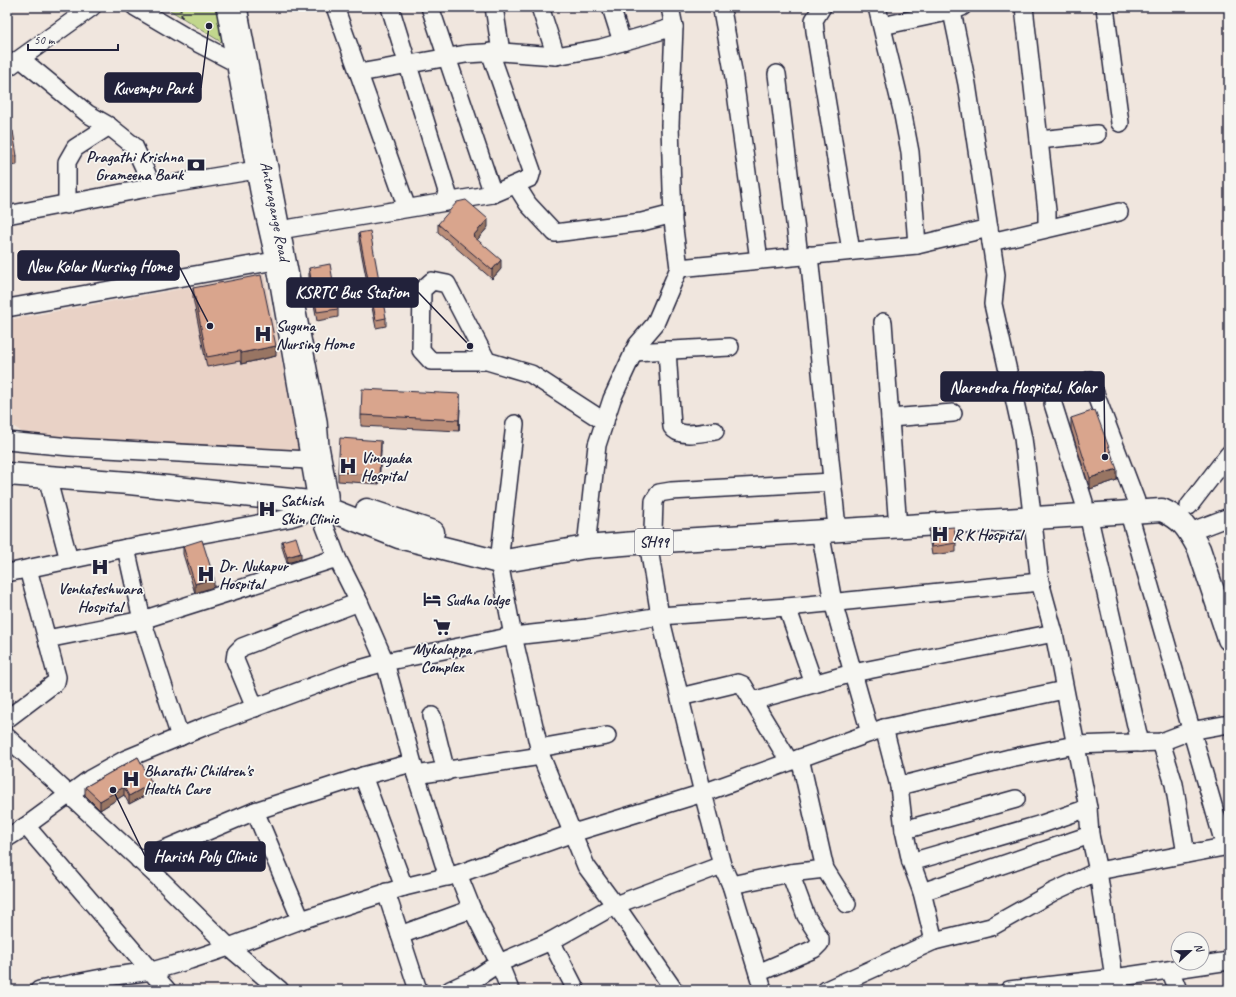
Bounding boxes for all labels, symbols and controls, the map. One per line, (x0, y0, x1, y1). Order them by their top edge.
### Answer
scale bar (28, 26, 118, 52)
text: 50 m (34, 32, 56, 48)
callout: Kuvempu Park (105, 73, 201, 102)
text: Kuvempu Park (113, 78, 195, 99)
place label: Pragathi Krishna Grameena Bank (86, 147, 185, 185)
bank icon: Pragathi Krishna Grameena Bank (186, 155, 206, 175)
street label: Antaragange Road (256, 160, 295, 265)
callout: New Kolar Nursing Home (18, 251, 179, 280)
text: New Kolar Nursing Home (26, 256, 174, 277)
callout: KSRTC Bus Station (287, 278, 418, 307)
text: KSRTC Bus Station (295, 282, 410, 303)
place label: Suguna Nursing Home (276, 316, 355, 354)
hospital icon: Suguna Nursing Home (253, 324, 273, 344)
callout: Narendra Hospital, Kolar (941, 372, 1104, 401)
text: Narendra Hospital, Kolar (950, 377, 1098, 398)
place label: Vinayaka Hospital (361, 448, 413, 486)
hospital icon: Vinayaka Hospital (338, 456, 358, 476)
place label: Sathish Skin Clinic (280, 491, 340, 529)
hospital icon: Sathish Skin Clinic (257, 499, 277, 519)
hospital icon: R K Hospital (930, 524, 950, 544)
place label: R K Hospital (953, 525, 1025, 545)
road number: SH99 (635, 529, 673, 555)
place label: Dr. Nukapur Hospital (219, 556, 290, 594)
hospital icon: Venkateshwara Hospital (90, 557, 110, 577)
hospital icon: Dr. Nukapur Hospital (196, 564, 216, 584)
place label: Venkateshwara Hospital (58, 579, 143, 617)
hotel icon: Sudha lodge (422, 589, 442, 609)
place label: Sudha lodge (445, 590, 511, 610)
supermarket icon: Mykalappa Complex (432, 617, 452, 637)
place label: Mykalappa Complex (413, 639, 472, 677)
place label: Bharathi Children's Health Care (144, 761, 254, 799)
hospital icon: Bharathi Children's Health Care (121, 769, 141, 789)
callout: Harish Poly Clinic (145, 842, 265, 871)
text: Harish Poly Clinic (153, 846, 257, 867)
north arrow (1170, 931, 1210, 971)
text: N (1192, 941, 1208, 955)

